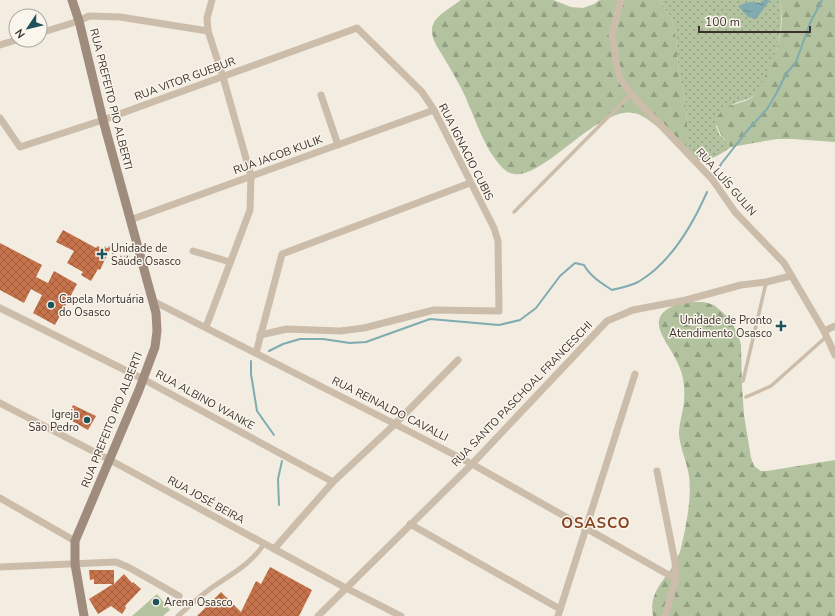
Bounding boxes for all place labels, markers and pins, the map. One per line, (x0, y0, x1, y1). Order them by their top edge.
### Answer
place label: Unidade de Saúde Osasco (111, 241, 181, 269)
marker: Unidade de Saúde Osasco (96, 248, 108, 260)
place label: Capela Mortuária do Osasco (59, 292, 144, 320)
marker: Capela Mortuária do Osasco (46, 300, 56, 310)
place label: Unidade de Pronto Atendimento Osasco (669, 313, 772, 341)
marker: Unidade de Pronto Atendimento Osasco (775, 320, 787, 332)
place label: Igreja São Pedro (28, 407, 79, 435)
marker: Igreja São Pedro (82, 415, 92, 425)
place label: Arena Osasco (164, 595, 233, 610)
marker: Arena Osasco (151, 597, 161, 607)

